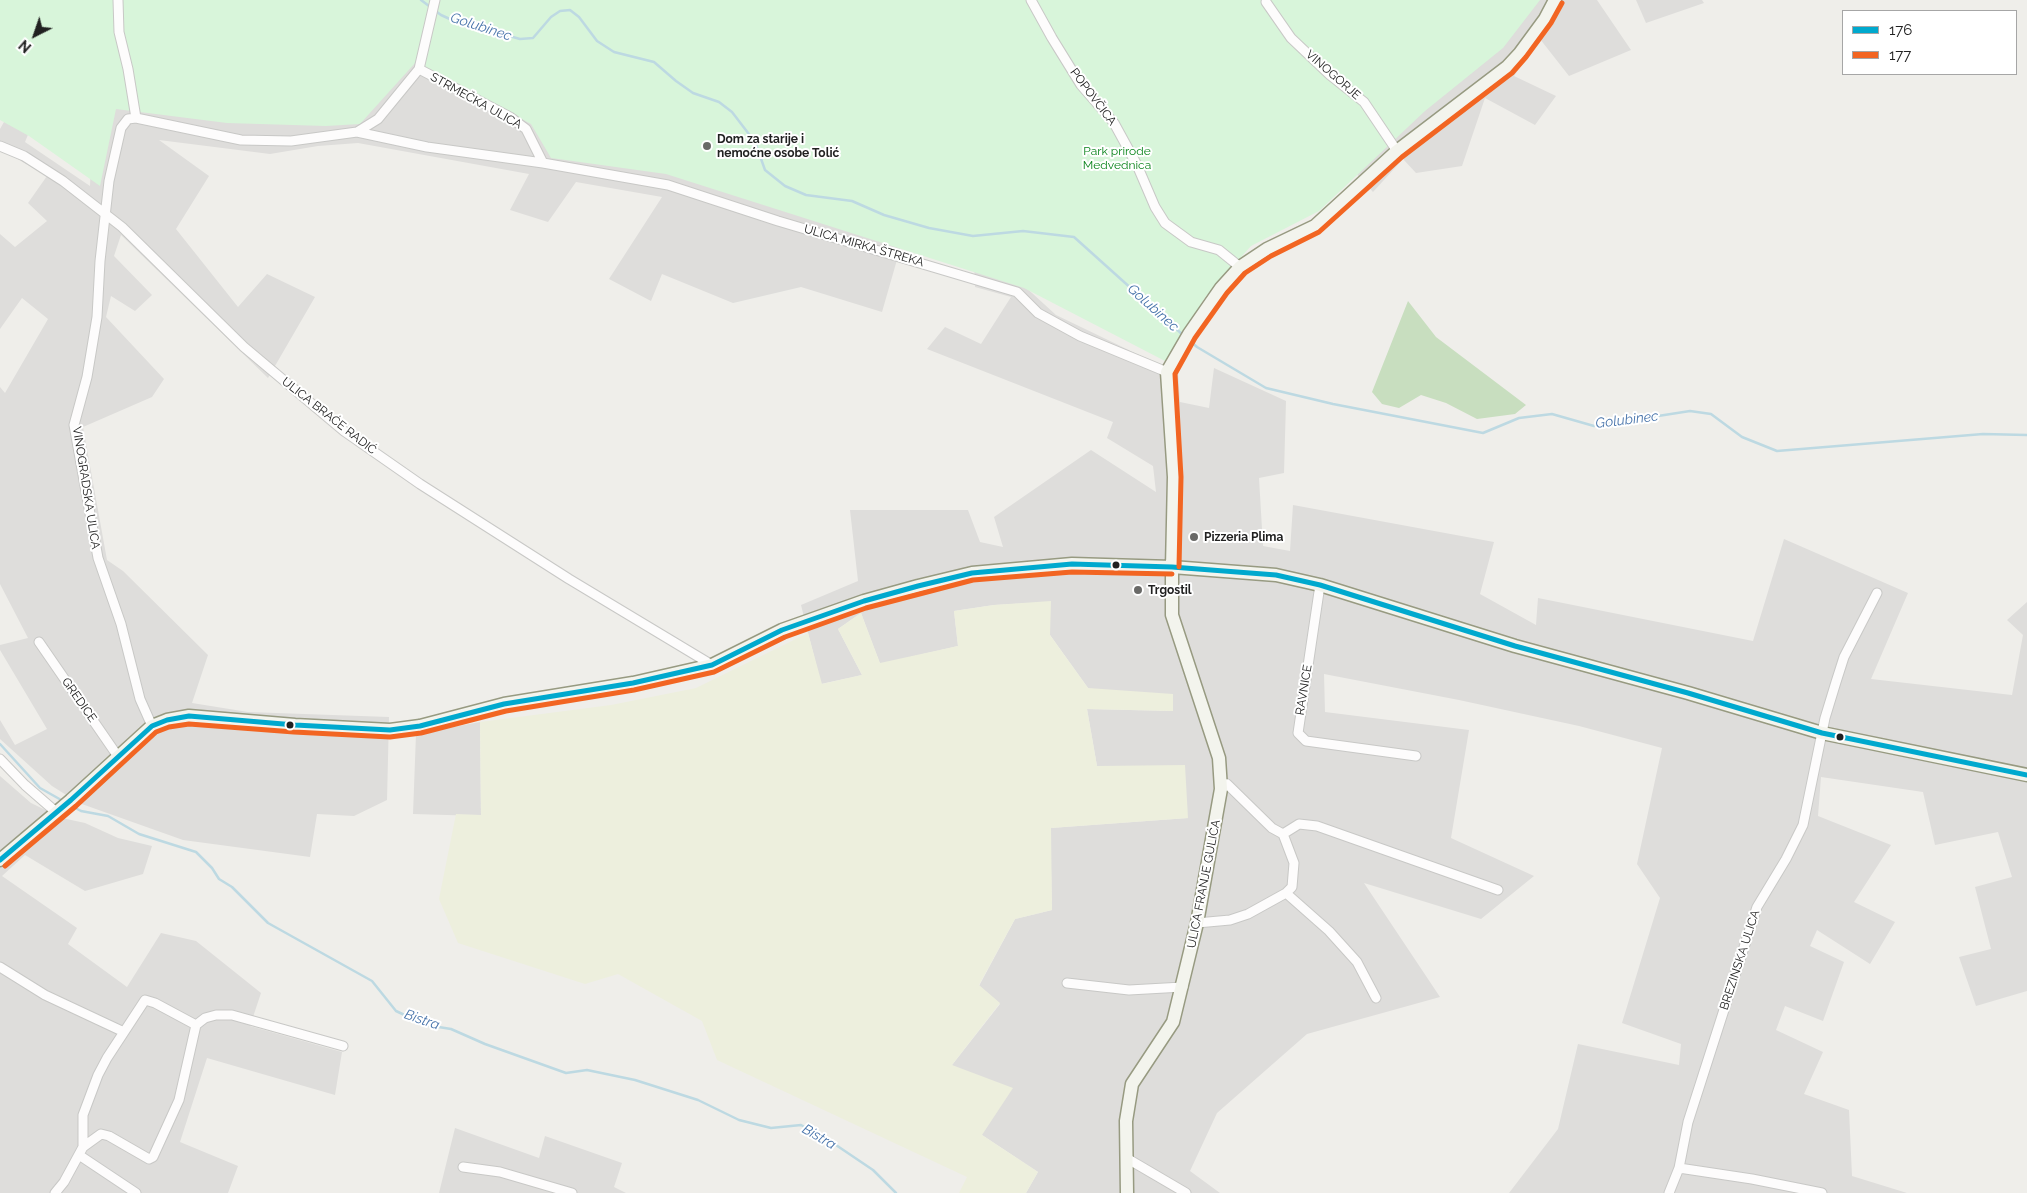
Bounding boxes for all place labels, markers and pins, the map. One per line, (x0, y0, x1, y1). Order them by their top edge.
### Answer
place label: Dom za starije i nemoćne osobe Tolić (717, 132, 839, 160)
marker: Dom za starije i nemoćne osobe Tolić (701, 140, 713, 152)
place label: Pizzeria Plima (1204, 530, 1283, 544)
marker: Pizzeria Plima (1188, 531, 1200, 543)
unlabelled marker (1111, 560, 1121, 570)
place label: Trgostil (1148, 583, 1192, 597)
marker: Trgostil (1132, 584, 1144, 596)
unlabelled marker (285, 720, 295, 730)
unlabelled marker (1835, 732, 1845, 742)

